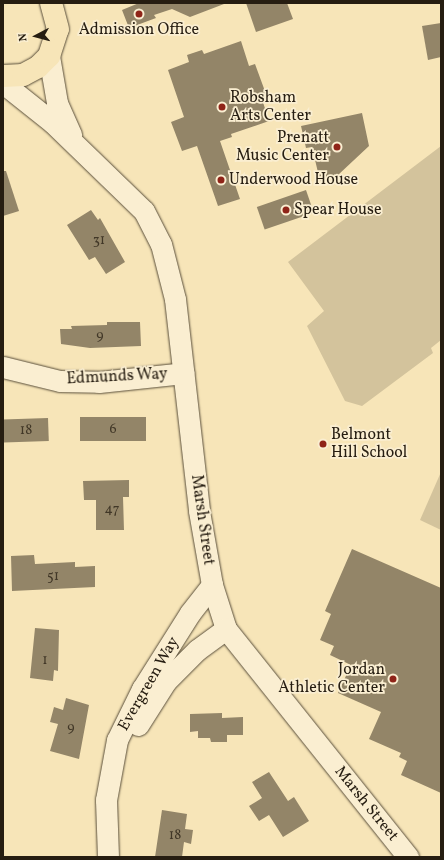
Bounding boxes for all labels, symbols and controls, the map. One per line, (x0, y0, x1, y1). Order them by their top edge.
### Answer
marker: Admission Office (134, 9, 144, 19)
north arrow (16, 16, 56, 56)
place label: Admission Office (79, 20, 199, 40)
text: N (16, 33, 31, 42)
place label: Robsham Arts Center (230, 88, 311, 126)
marker: Robsham Arts Center (217, 102, 227, 112)
place label: Prenatt Music Center (236, 128, 329, 166)
marker: Prenatt Music Center (332, 142, 342, 152)
place label: Underwood House (229, 170, 358, 190)
marker: Underwood House (216, 175, 226, 185)
place label: Spear House (294, 200, 381, 220)
marker: Spear House (281, 205, 291, 215)
house number: 31 (93, 233, 105, 249)
house number: 9 (96, 328, 104, 344)
street label: Edmunds Way (66, 365, 168, 389)
house number: 6 (109, 422, 117, 438)
house number: 18 (20, 423, 32, 439)
place label: Belmont Hill School (331, 425, 407, 463)
marker: Belmont Hill School (318, 439, 328, 449)
street label: Marsh Street (186, 474, 218, 566)
house number: 47 (104, 502, 120, 518)
house number: 51 (47, 569, 59, 585)
street label: Evergreen Way (114, 633, 184, 735)
house number: 1 (42, 653, 48, 669)
place label: Jordan Athletic Center (278, 660, 385, 698)
marker: Jordan Athletic Center (388, 674, 398, 684)
house number: 9 (67, 720, 75, 736)
street label: Marsh Street (330, 763, 402, 845)
house number: 18 (169, 828, 181, 844)

